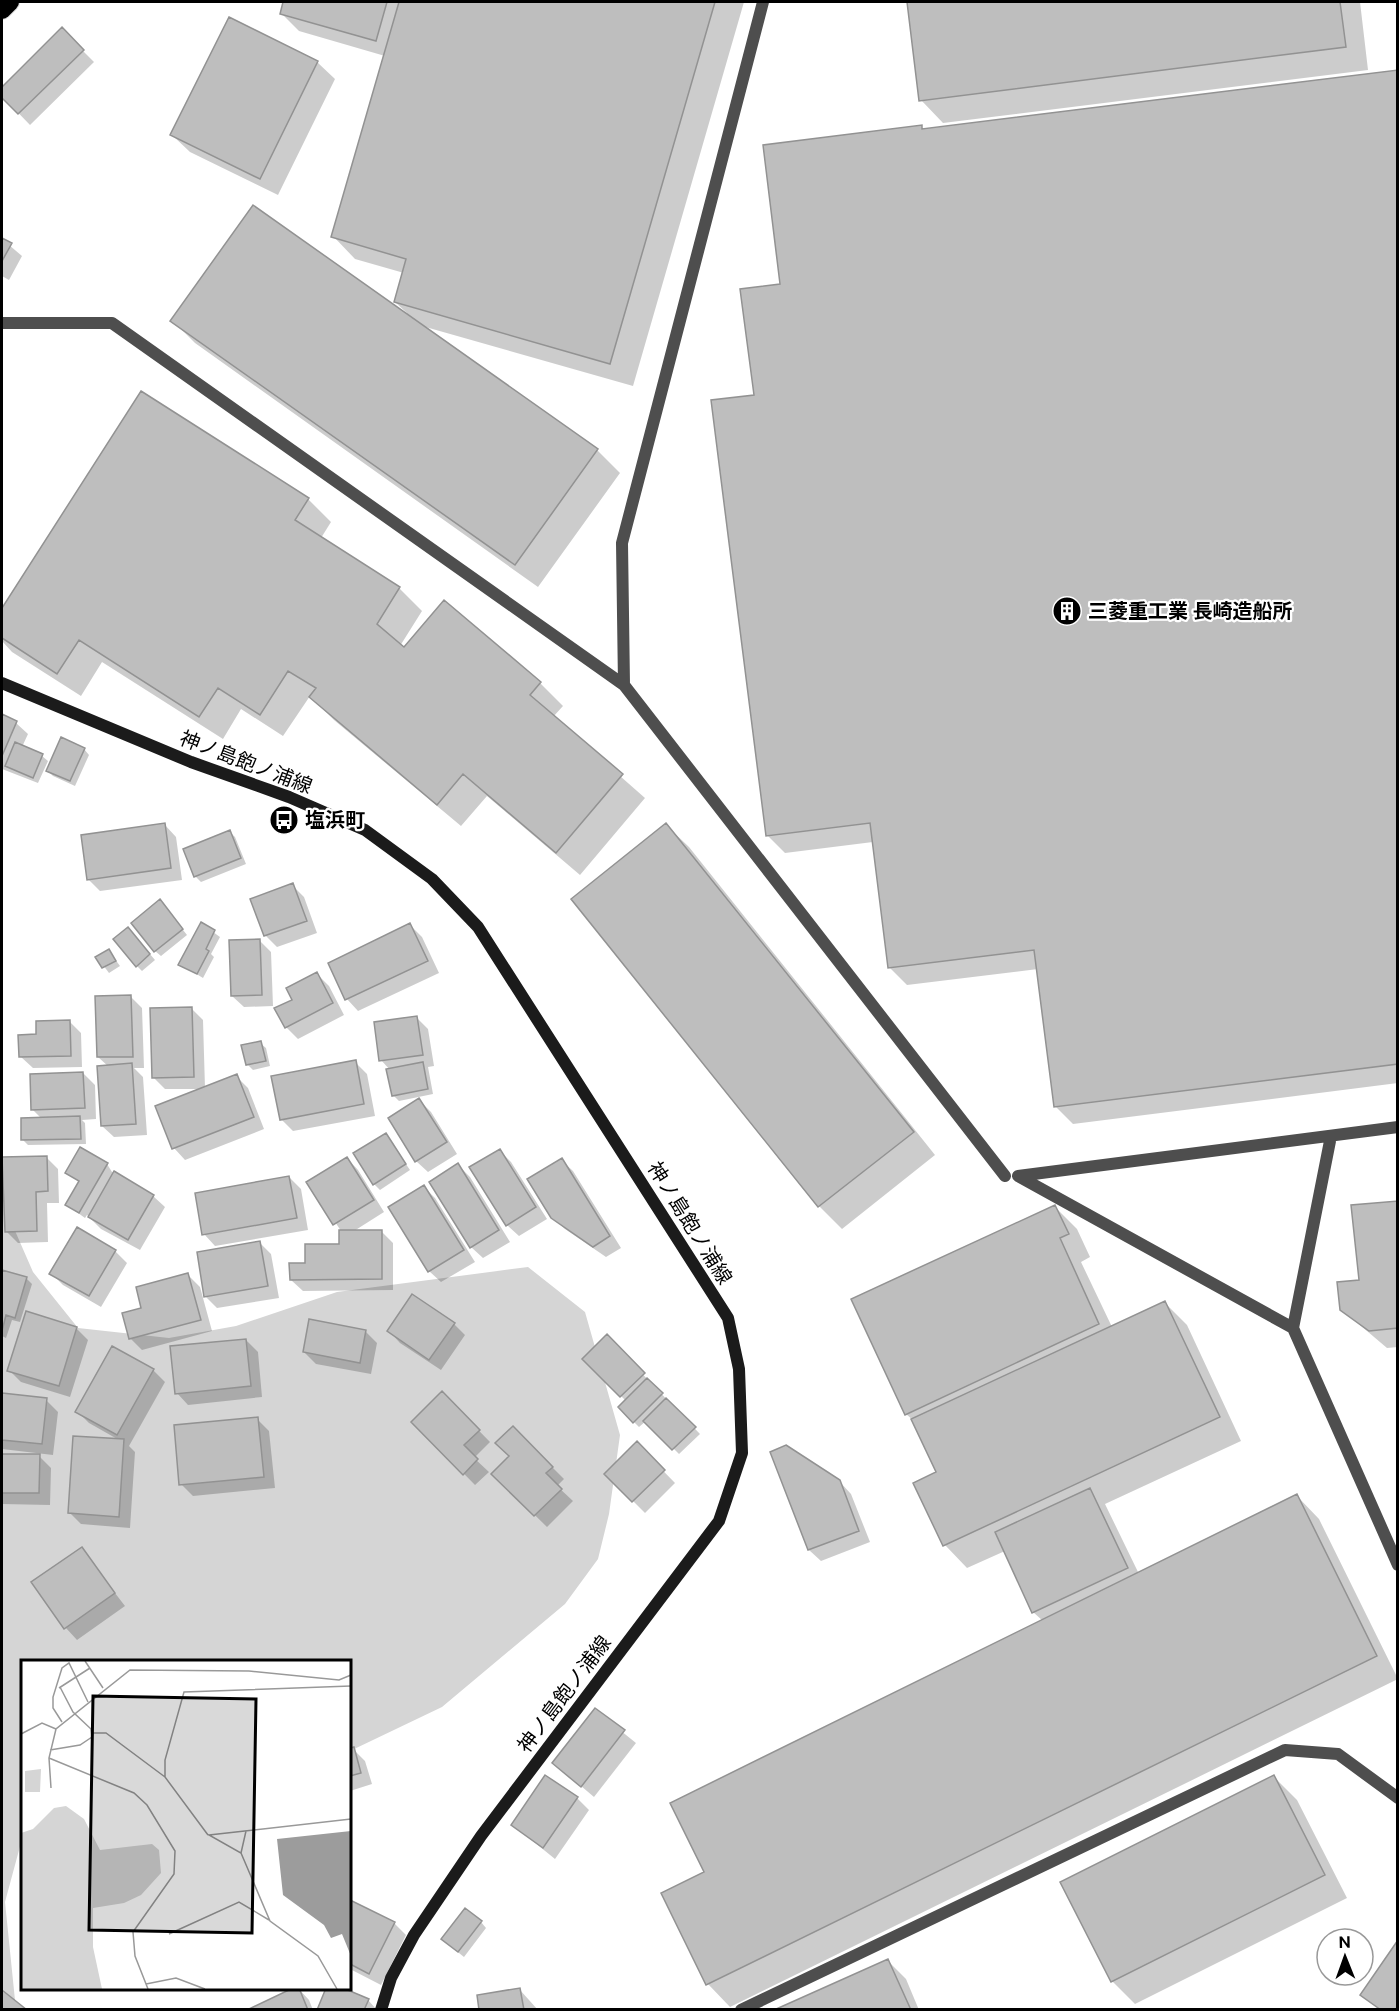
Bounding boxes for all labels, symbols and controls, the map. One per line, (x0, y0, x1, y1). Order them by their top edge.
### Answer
building icon: 三菱重工業 長崎造船所 (1051, 595, 1083, 627)
place label: 三菱重工業 長崎造船所 (1088, 599, 1293, 623)
street label: 神ノ島飽ノ浦線 (176, 726, 316, 798)
bus stop icon: 塩浜町 (268, 804, 300, 836)
place label: 塩浜町 (305, 808, 365, 832)
street label: 神ノ島飽ノ浦線 (643, 1157, 737, 1289)
street label: 神ノ島飽ノ浦線 (512, 1631, 616, 1757)
inset map (21, 1660, 351, 1990)
north arrow (1315, 1927, 1375, 1987)
text: N (1338, 1933, 1351, 1952)

